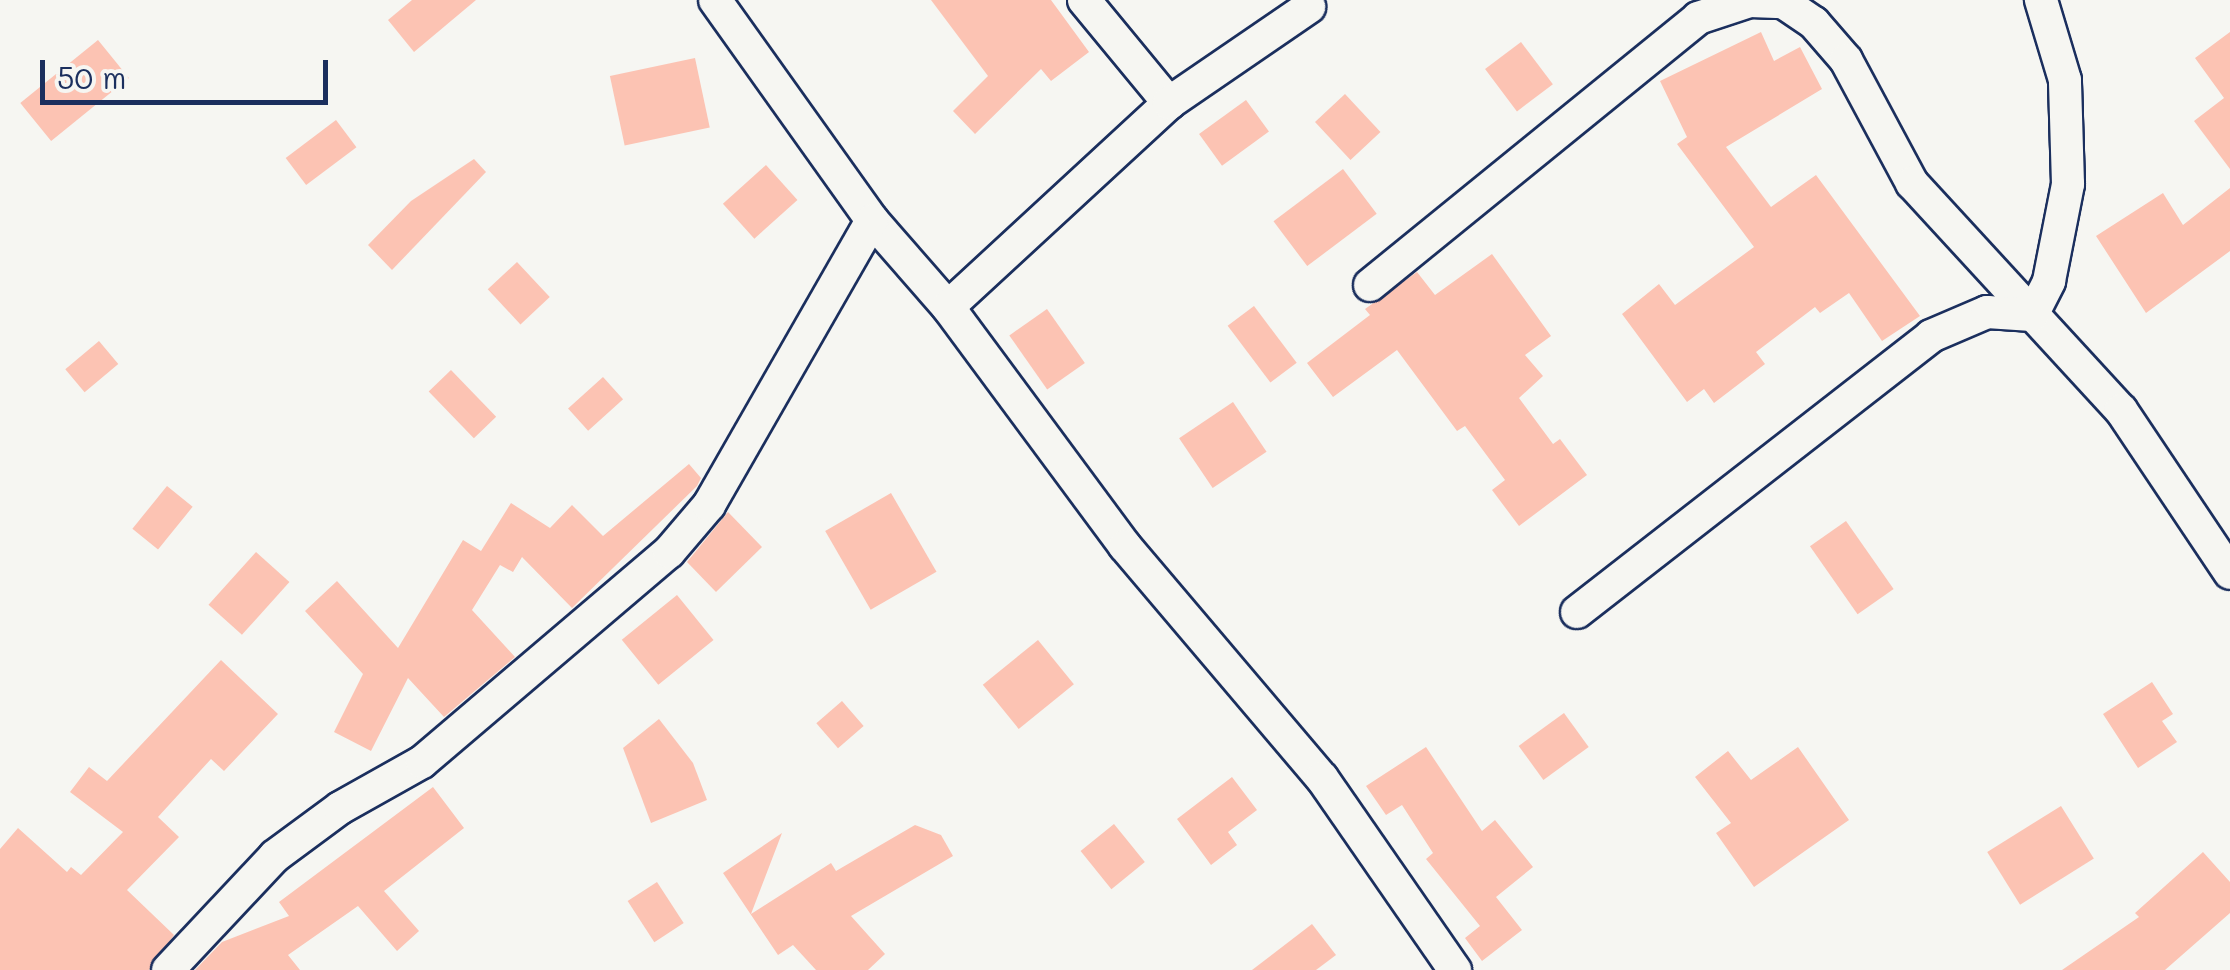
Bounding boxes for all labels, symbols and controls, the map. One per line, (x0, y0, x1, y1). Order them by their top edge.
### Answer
scale bar (45, 40, 332, 102)
text: 50 m (57, 57, 127, 97)

